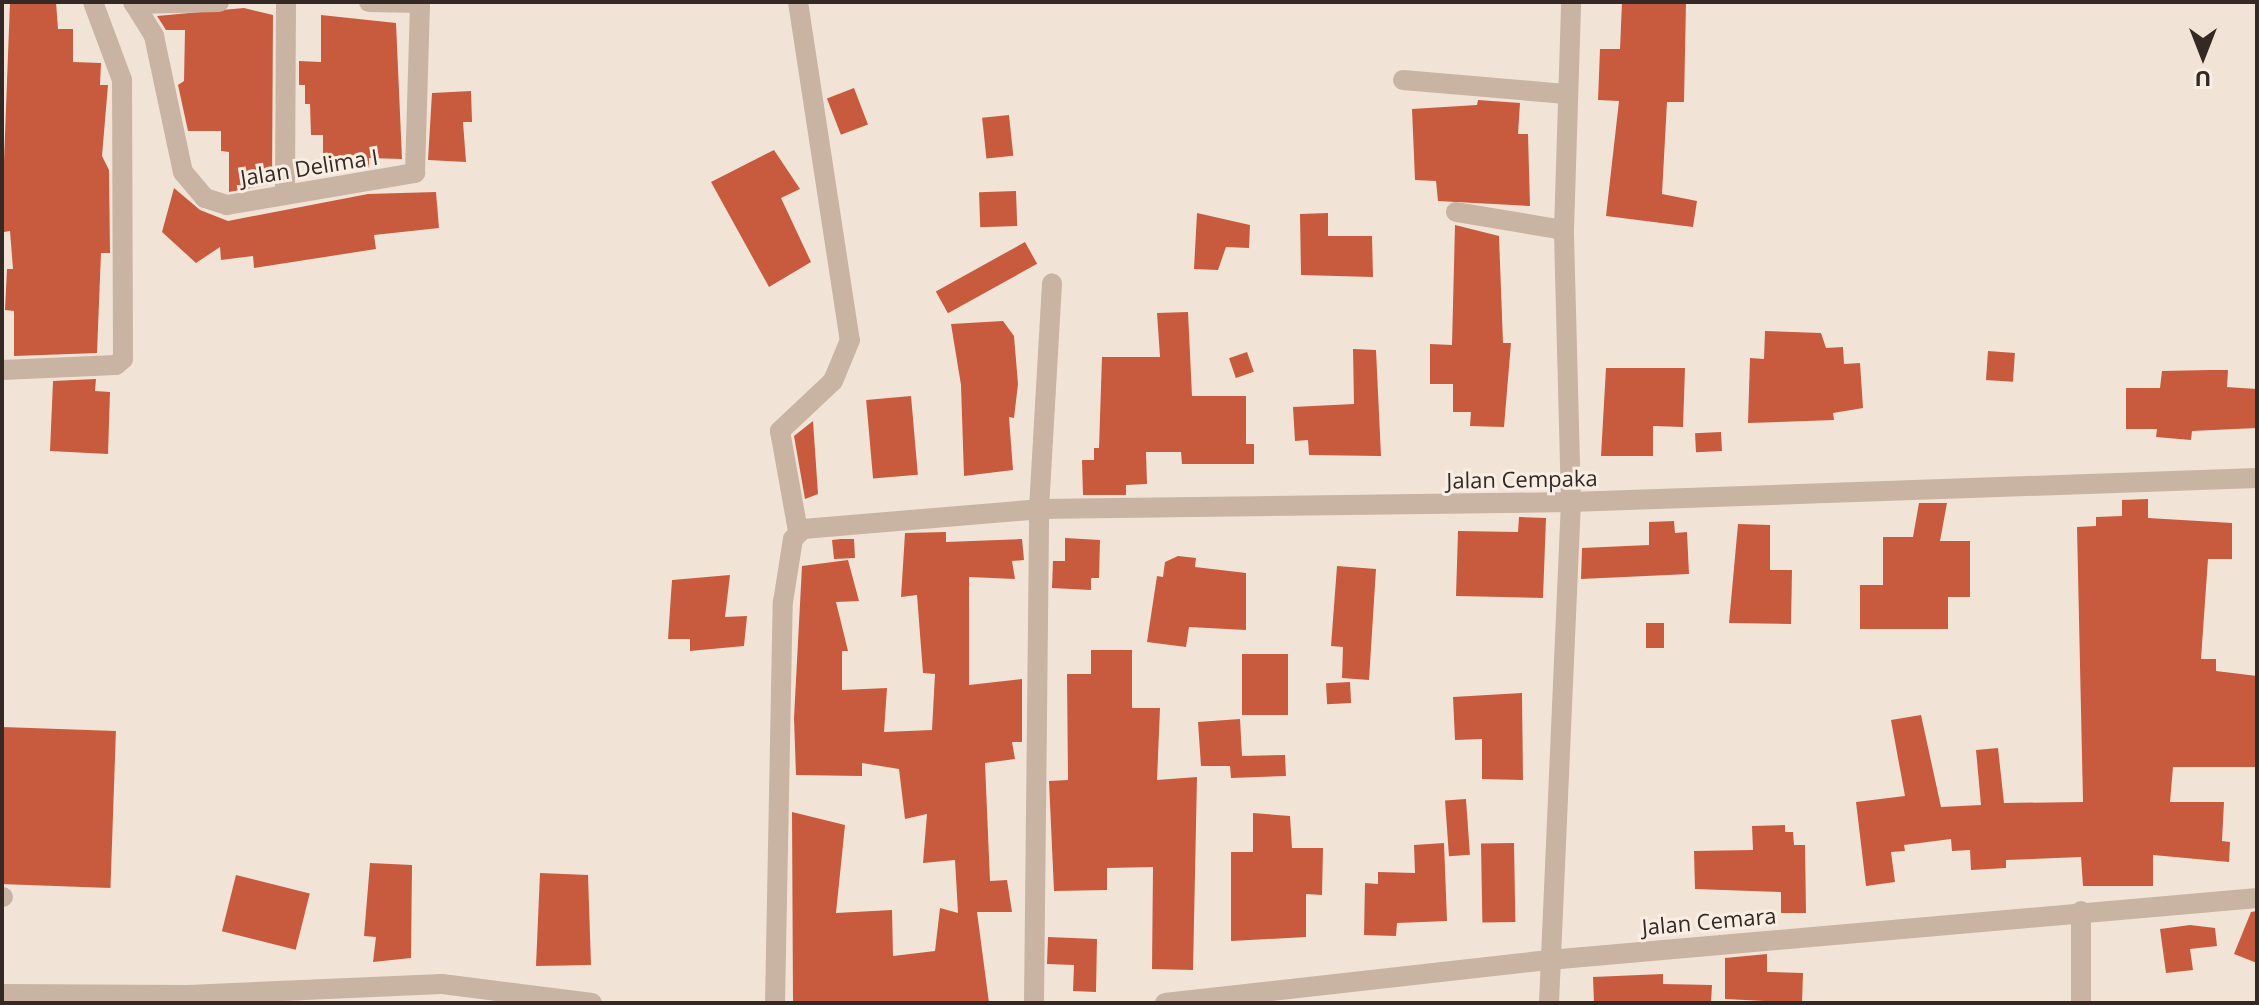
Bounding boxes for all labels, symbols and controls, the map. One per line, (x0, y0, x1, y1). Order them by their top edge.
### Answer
north arrow (2163, 16, 2243, 96)
text: U (2195, 65, 2211, 95)
street label: Jalan Delima I (238, 143, 380, 191)
street label: Jalan Cempaka (1446, 464, 1598, 494)
street label: Jalan Cemara (1641, 902, 1777, 940)

